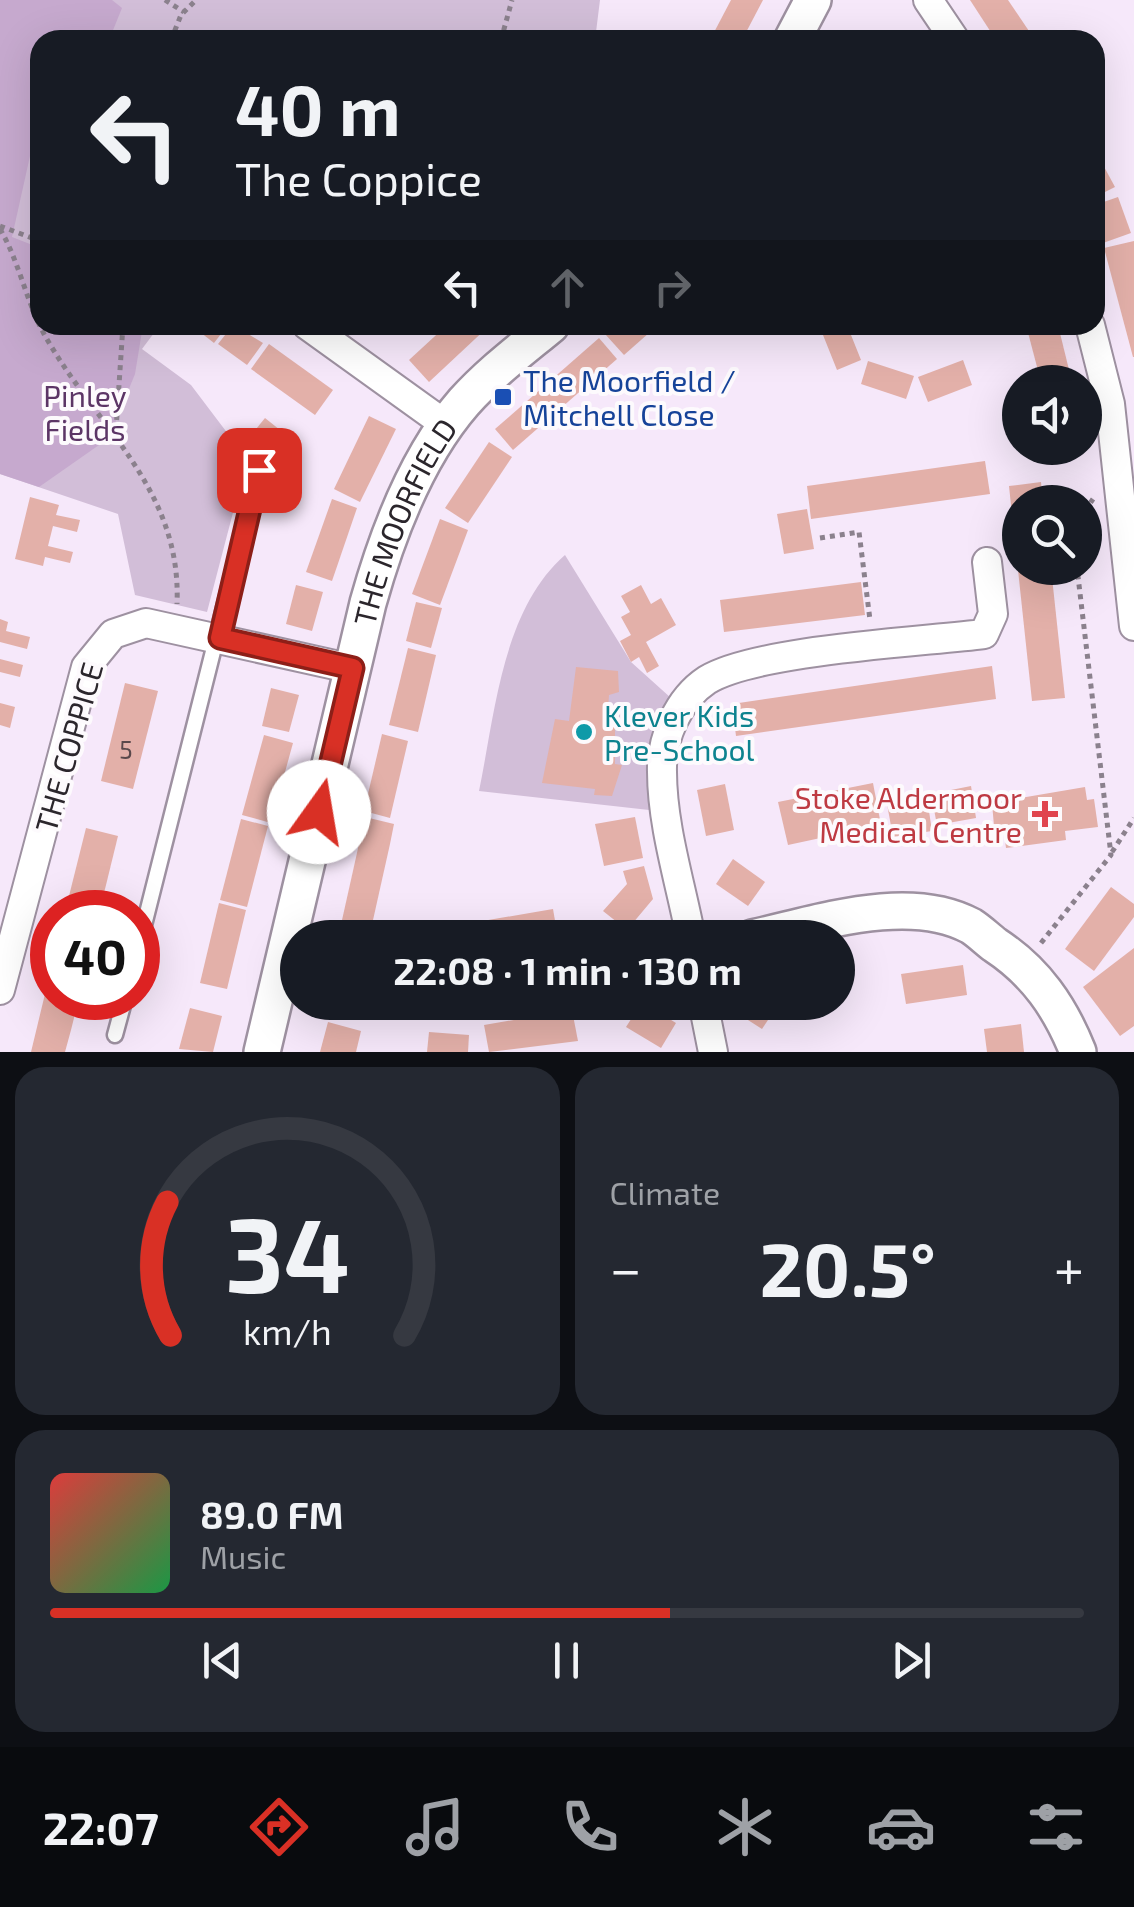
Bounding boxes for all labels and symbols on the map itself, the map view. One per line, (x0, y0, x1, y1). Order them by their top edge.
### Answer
place label: The Moorfield / Mitchell Close (523, 362, 736, 432)
park label: Pinley Fields (43, 377, 127, 447)
marker: The Moorfield / Mitchell Close (492, 386, 514, 408)
street label: THE MOORFIELD (345, 411, 463, 629)
pin (217, 428, 302, 513)
street label: THE COPPICE (27, 658, 109, 836)
place label: Klever Kids Pre-School (604, 697, 755, 767)
marker: Klever Kids Pre-School (573, 721, 595, 743)
house number: 5 (119, 734, 133, 764)
position arrow (267, 760, 371, 864)
place label: Stoke Aldermoor Medical Centre (795, 779, 1022, 849)
marker: Stoke Aldermoor Medical Centre (1032, 801, 1058, 827)
speed limit sign: 40 (30, 890, 160, 1020)

